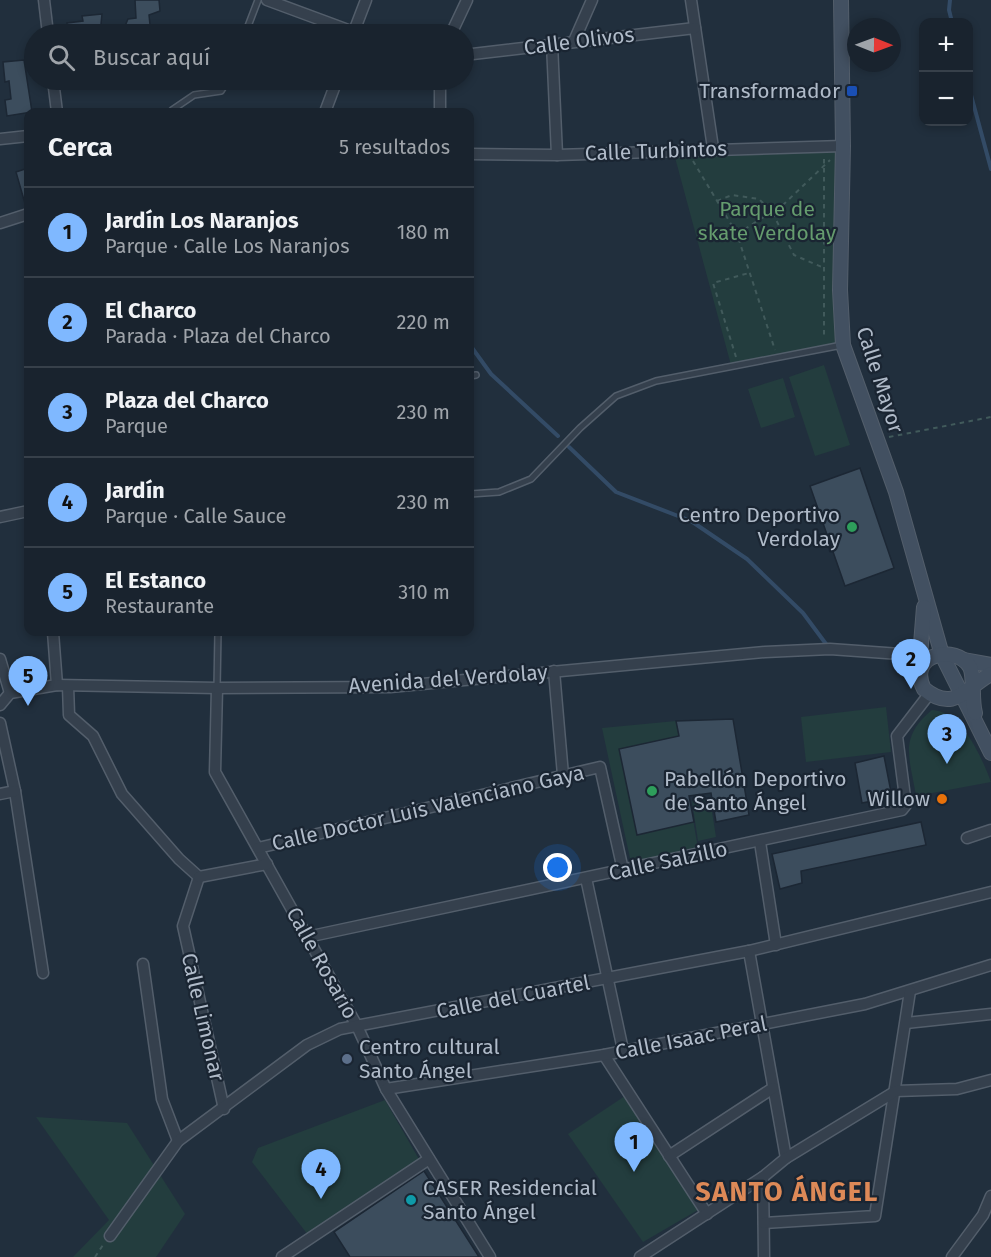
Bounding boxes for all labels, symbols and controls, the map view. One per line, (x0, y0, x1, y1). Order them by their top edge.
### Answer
north arrow (847, 18, 901, 72)
map controls (919, 18, 973, 126)
button: + (919, 18, 973, 72)
street label: Calle Olivos (522, 21, 636, 61)
search box (24, 24, 474, 90)
icon: search (45, 41, 78, 74)
text: Buscar aquí (93, 44, 210, 71)
button: − (919, 72, 973, 126)
place label: Transformador (699, 78, 840, 104)
marker: Transformador (845, 84, 859, 98)
text: Cerca (48, 132, 113, 163)
text: 5 resultados (339, 135, 450, 159)
street label: Calle Turbintos (584, 136, 728, 166)
park label: Parque de skate Verdolay (698, 196, 837, 246)
text: Jardín Los Naranjos (105, 207, 299, 234)
text: 1 (63, 220, 72, 244)
text: 180 m (397, 220, 450, 244)
text: Parque · Calle Los Naranjos (105, 234, 349, 258)
text: El Charco (105, 297, 196, 324)
text: 2 (62, 310, 73, 334)
text: 220 m (397, 310, 450, 334)
text: Parada · Plaza del Charco (105, 324, 331, 348)
street label: Calle Mayor (851, 324, 909, 436)
text: Plaza del Charco (105, 387, 269, 414)
text: 3 (62, 400, 73, 424)
text: 230 m (397, 400, 450, 424)
text: Parque (105, 414, 168, 438)
text: Jardín (105, 477, 165, 504)
text: 4 (62, 490, 73, 514)
text: 230 m (397, 490, 450, 514)
place label: Centro Deportivo Verdolay (678, 502, 841, 552)
text: Parque · Calle Sauce (105, 504, 286, 528)
marker: Centro Deportivo Verdolay (845, 520, 859, 534)
text: El Estanco (105, 567, 206, 594)
text: 5 (62, 580, 73, 604)
text: 310 m (398, 580, 450, 604)
text: Restaurante (105, 594, 214, 618)
pin: 2 (892, 640, 930, 689)
pin: 5 (9, 656, 48, 706)
street label: Avenida del Verdolay (348, 659, 549, 699)
pin: 3 (928, 714, 966, 764)
street label: Calle Doctor Luis Valenciano Gaya (269, 759, 587, 857)
place label: Pabellón Deportivo de Santo Ángel (664, 766, 847, 816)
marker: Pabellón Deportivo de Santo Ángel (645, 784, 659, 798)
place label: Willow (867, 786, 930, 812)
marker: Willow (935, 792, 949, 806)
street label: Calle Salzillo (606, 836, 730, 886)
your location (543, 853, 572, 882)
street label: Calle Rosario (281, 902, 363, 1024)
street label: Calle Limonar (176, 951, 230, 1083)
street label: Calle del Cuartel (434, 969, 592, 1025)
street label: Calle Isaac Peral (613, 1011, 769, 1065)
place label: Centro cultural Santo Ángel (359, 1034, 500, 1084)
marker: Centro cultural Santo Ángel (340, 1052, 354, 1066)
pin: 1 (614, 1122, 654, 1172)
pin: 4 (302, 1150, 340, 1199)
district label: SANTO ÁNGEL (695, 1174, 879, 1208)
place label: CASER Residencial Santo Ángel (423, 1175, 597, 1225)
marker: CASER Residencial Santo Ángel (404, 1193, 418, 1207)

